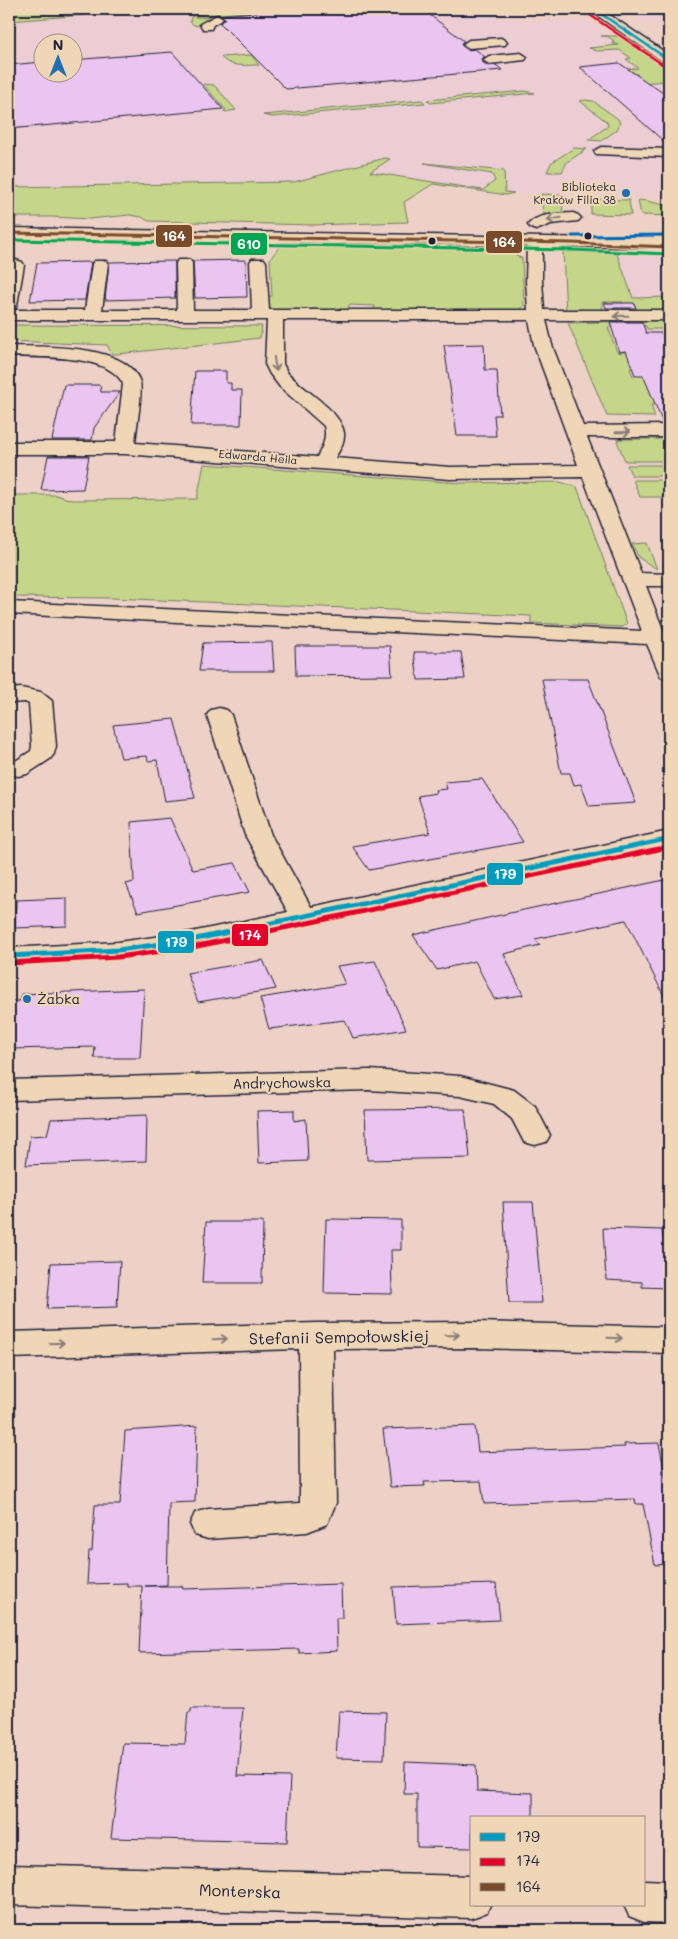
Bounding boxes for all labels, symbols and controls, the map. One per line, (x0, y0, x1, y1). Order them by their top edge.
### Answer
north arrow (32, 32, 82, 82)
text: N (53, 35, 63, 54)
place label: Biblioteka Kraków Filia 38 (533, 179, 616, 207)
marker: Biblioteka Kraków Filia 38 (620, 187, 632, 199)
one-way arrow (546, 214, 562, 224)
line badge: 164 (155, 224, 193, 248)
text: 164 (162, 226, 186, 245)
line badge: 164 (485, 230, 523, 254)
unlabelled marker (583, 231, 593, 241)
line badge: 610 (230, 232, 268, 256)
text: 164 (492, 232, 516, 251)
text: 610 (237, 234, 261, 253)
unlabelled marker (427, 236, 437, 246)
one-way arrow (613, 311, 629, 321)
one-way arrow (271, 355, 281, 371)
one-way arrow (614, 427, 630, 437)
street label: Edwarda Heila (218, 446, 298, 467)
line badge: 179 (486, 862, 524, 886)
text: 179 (494, 864, 517, 883)
line badge: 174 (231, 923, 269, 947)
text: 174 (239, 925, 262, 944)
line badge: 179 (157, 930, 195, 954)
text: 179 (165, 932, 188, 951)
place label: Żabka (37, 989, 80, 1008)
marker: Żabka (21, 993, 33, 1005)
street label: Andrychowska (232, 1072, 332, 1093)
street label: Stefanii Sempołowskiej (249, 1324, 429, 1349)
one-way arrow (444, 1330, 460, 1340)
one-way arrow (212, 1334, 228, 1344)
one-way arrow (607, 1334, 623, 1343)
one-way arrow (49, 1339, 65, 1348)
legend (470, 1816, 646, 1906)
text: 179 (516, 1826, 540, 1846)
text: 174 (516, 1850, 540, 1870)
text: 164 (516, 1876, 541, 1896)
street label: Monterska (199, 1879, 282, 1902)

